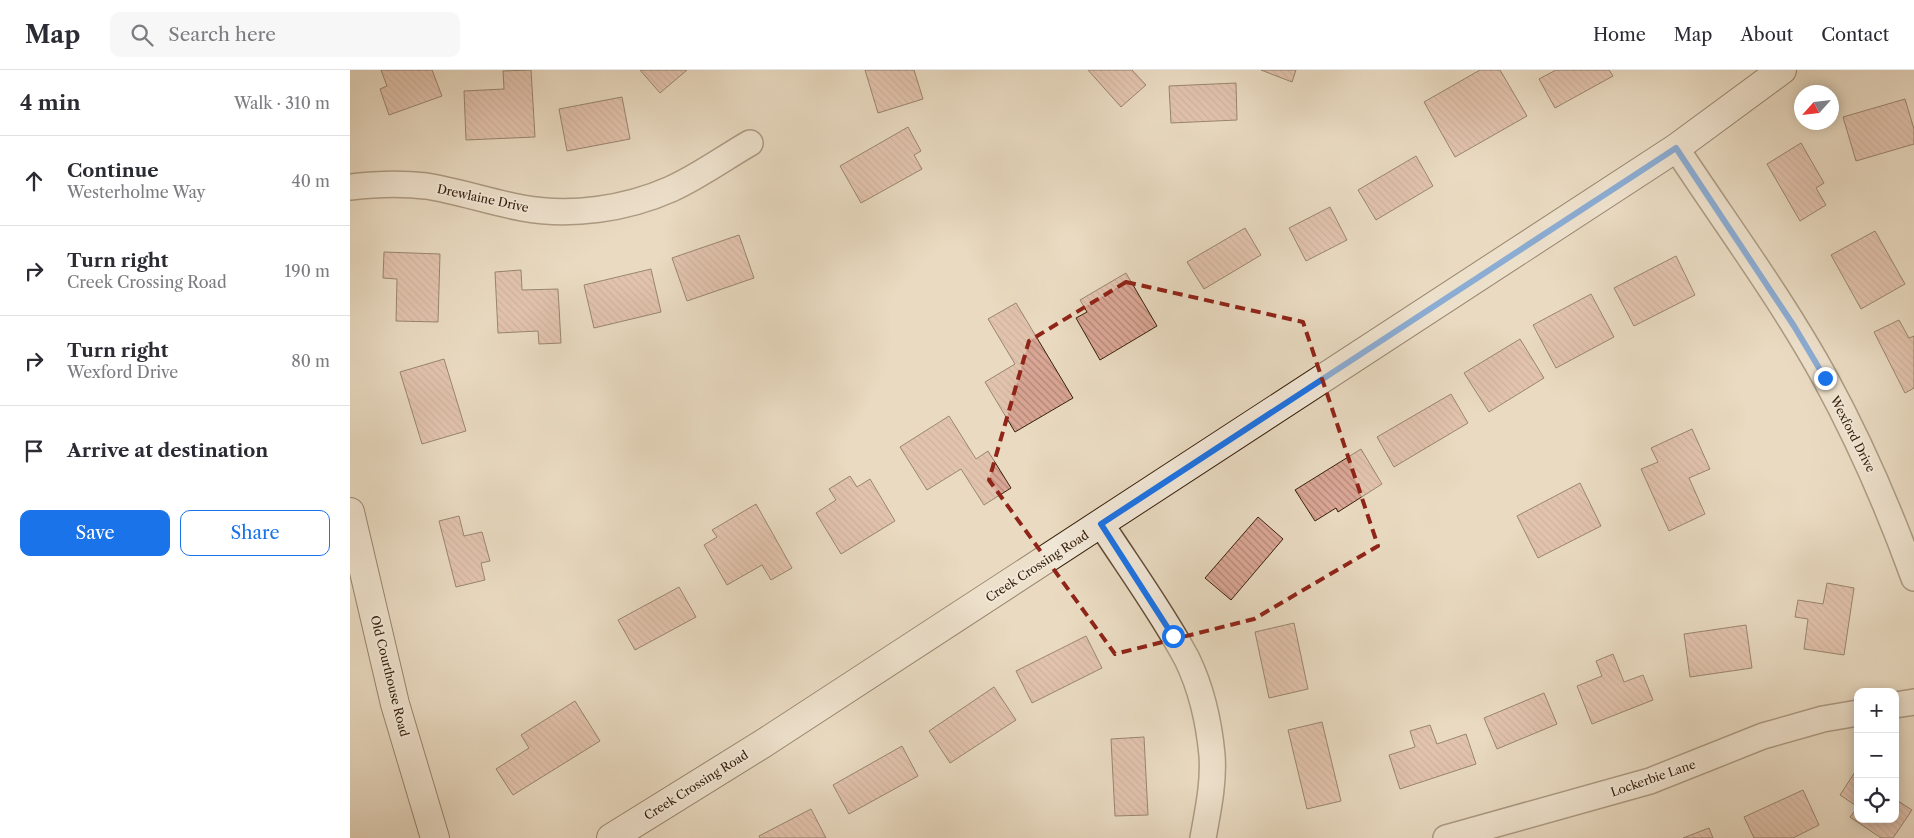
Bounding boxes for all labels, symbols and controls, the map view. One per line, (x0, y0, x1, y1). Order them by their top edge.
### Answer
search box (110, 12, 460, 57)
text: Map (25, 20, 80, 49)
icon: search (128, 21, 156, 49)
text: Search here (168, 23, 276, 46)
text: Home (1593, 24, 1646, 46)
text: Map (1674, 24, 1712, 46)
text: About (1740, 24, 1793, 46)
text: Contact (1821, 24, 1889, 46)
north arrow (1794, 85, 1839, 130)
text: 4 min (20, 90, 81, 115)
text: Walk · 310 m (234, 93, 330, 113)
text: Continue (67, 159, 159, 182)
icon: ahead (20, 167, 48, 195)
text: 40 m (291, 171, 330, 191)
street label: Drewlaine Drive (436, 181, 530, 215)
text: Westerholme Way (67, 182, 205, 202)
text: Turn right (67, 249, 168, 272)
icon: right (20, 257, 48, 285)
text: 190 m (285, 261, 330, 281)
text: Creek Crossing Road (67, 272, 227, 292)
text: Turn right (67, 339, 168, 362)
icon: right (20, 347, 48, 375)
text: 80 m (291, 351, 330, 371)
text: Wexford Drive (67, 362, 178, 382)
route end (1814, 367, 1837, 390)
street label: Wexford Drive (1827, 393, 1879, 475)
icon: arrive (20, 437, 48, 465)
text: Arrive at destination (67, 439, 268, 462)
button: Save (20, 510, 170, 556)
button: Share (180, 510, 330, 556)
street label: Creek Crossing Road (983, 527, 1092, 605)
street label: Old Courthouse Road (368, 614, 412, 739)
route start (1162, 625, 1185, 648)
map controls (1854, 688, 1899, 823)
button: + (1854, 688, 1899, 733)
button: − (1854, 733, 1899, 778)
street label: Creek Crossing Road (641, 747, 751, 823)
street label: Lockerbie Lane (1608, 756, 1698, 800)
button: locate (1854, 778, 1899, 823)

